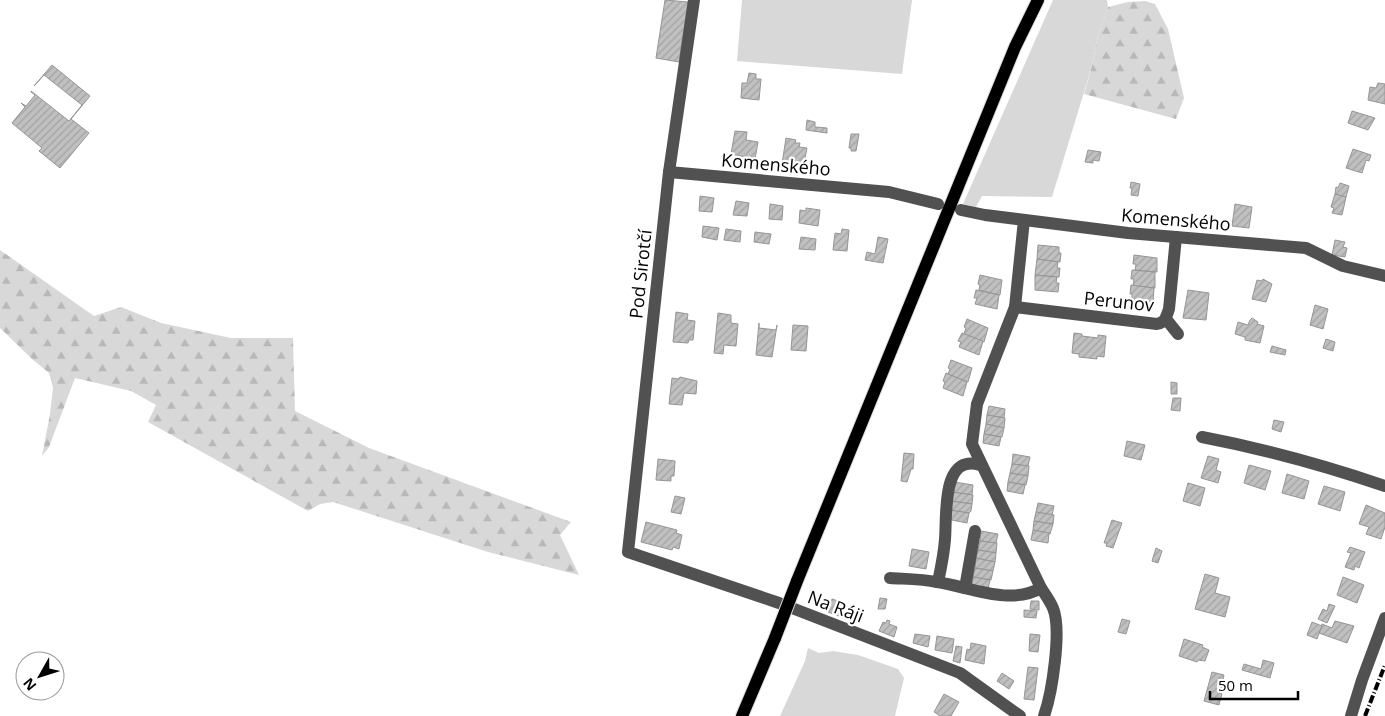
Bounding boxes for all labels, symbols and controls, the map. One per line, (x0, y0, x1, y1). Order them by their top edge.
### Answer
street label: Komenského (720, 147, 832, 181)
street label: Komenského (1120, 202, 1232, 236)
street label: Pod Sirotčí (623, 228, 657, 320)
street label: Perunov (1083, 285, 1155, 317)
street label: Na Ráji (804, 584, 868, 628)
north arrow (15, 651, 65, 701)
scale bar (1210, 668, 1298, 700)
text: N (19, 674, 40, 695)
text: 50 m (1218, 675, 1253, 695)

